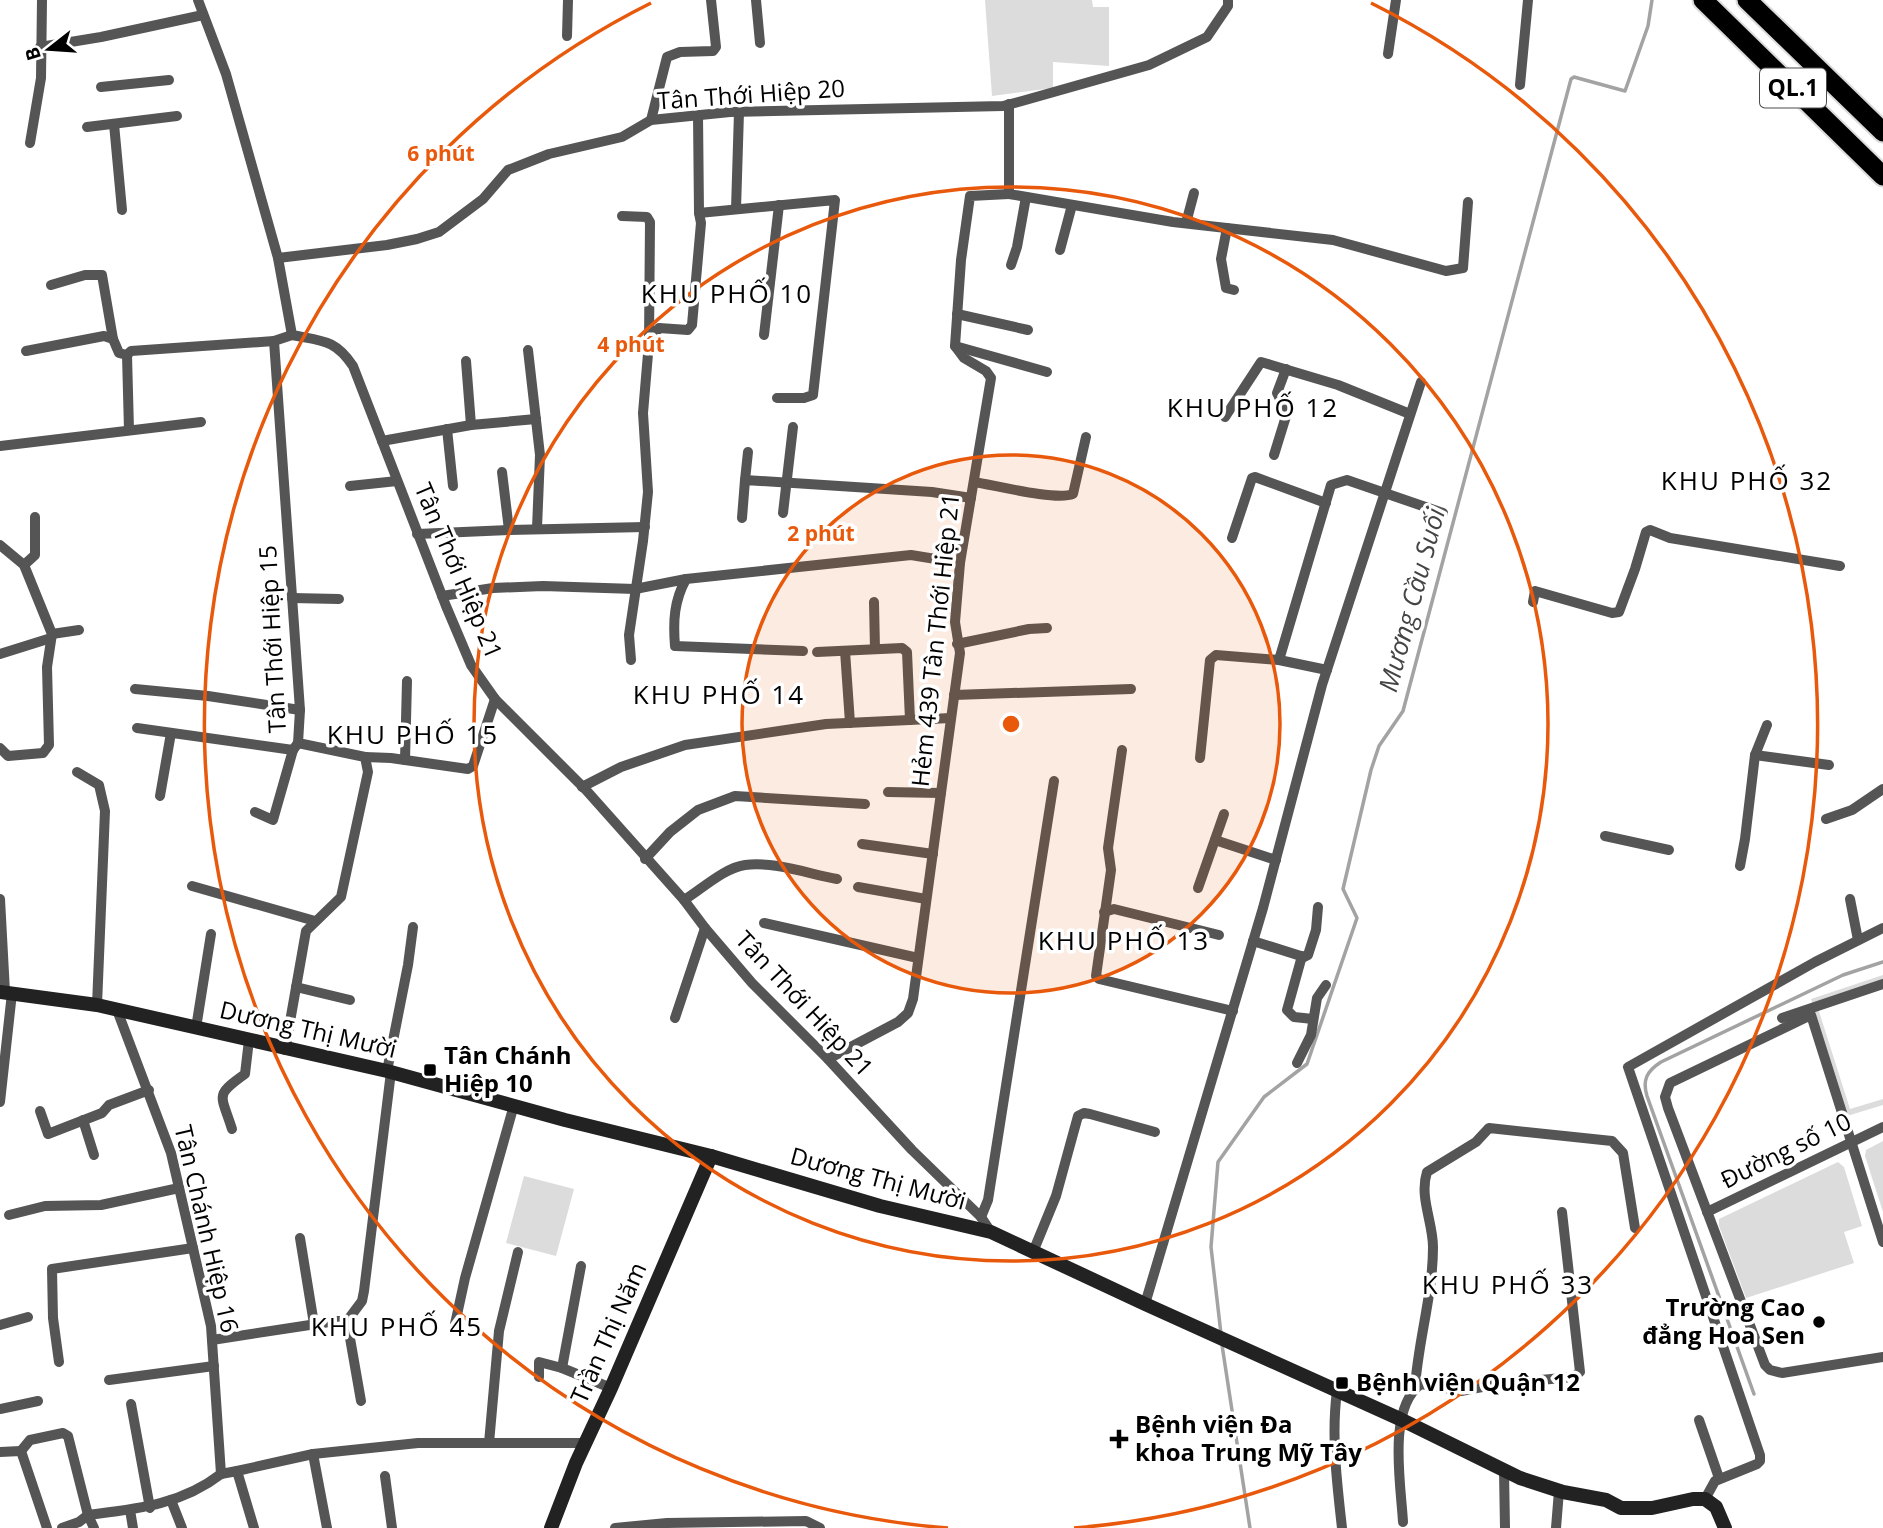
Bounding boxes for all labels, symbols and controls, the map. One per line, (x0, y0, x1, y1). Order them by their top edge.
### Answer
north arrow (14, 14, 84, 84)
text: B (18, 44, 47, 64)
road number: QL.1 (1760, 68, 1826, 108)
street label: Tân Thới Hiệp 20 (656, 70, 846, 117)
text: 6 phút (407, 139, 475, 167)
district label: KHU PHỐ 10 (641, 275, 813, 311)
text: 4 phút (597, 330, 665, 358)
district label: KHU PHỐ 12 (1167, 389, 1339, 425)
district label: KHU PHỐ 32 (1661, 462, 1833, 498)
street label: Tân Thới Hiệp 21 (407, 477, 511, 663)
street label: Hẻm 439 Tân Thới Hiệp 21 (903, 491, 966, 788)
water label: Mương Cầu Suối (1369, 503, 1453, 696)
text: 2 phút (787, 519, 855, 547)
street label: Tân Thới Hiệp 15 (250, 544, 293, 734)
district label: KHU PHỐ 14 (633, 676, 805, 712)
centre of rings (999, 712, 1023, 736)
district label: KHU PHỐ 15 (327, 716, 499, 752)
district label: KHU PHỐ 13 (1038, 922, 1210, 958)
street label: Tân Thới Hiệp 21 (729, 923, 881, 1083)
street label: Dương Thị Mười (217, 992, 400, 1065)
place label: Tân Chánh Hiệp 10 (444, 1038, 572, 1099)
marker: Tân Chánh Hiệp 10 (422, 1062, 438, 1078)
street label: Đường số 10 (1715, 1104, 1856, 1196)
street label: Tân Chánh Hiệp 16 (168, 1122, 247, 1336)
street label: Dương Thị Mười (787, 1138, 970, 1217)
street label: Trần Thị Năm (562, 1257, 653, 1408)
district label: KHU PHỐ 33 (1422, 1266, 1594, 1302)
place label: Trường Cao đẳng Hoa Sen (1642, 1290, 1805, 1351)
district label: KHU PHỐ 45 (311, 1308, 483, 1344)
marker: Trường Cao đẳng Hoa Sen (1811, 1314, 1827, 1330)
place label: Bệnh viện Quận 12 (1356, 1365, 1580, 1398)
marker: Bệnh viện Quận 12 (1334, 1375, 1350, 1391)
place label: Bệnh viện Đa khoa Trung Mỹ Tây (1135, 1407, 1362, 1468)
marker: Bệnh viện Đa khoa Trung Mỹ Tây (1109, 1429, 1129, 1449)

